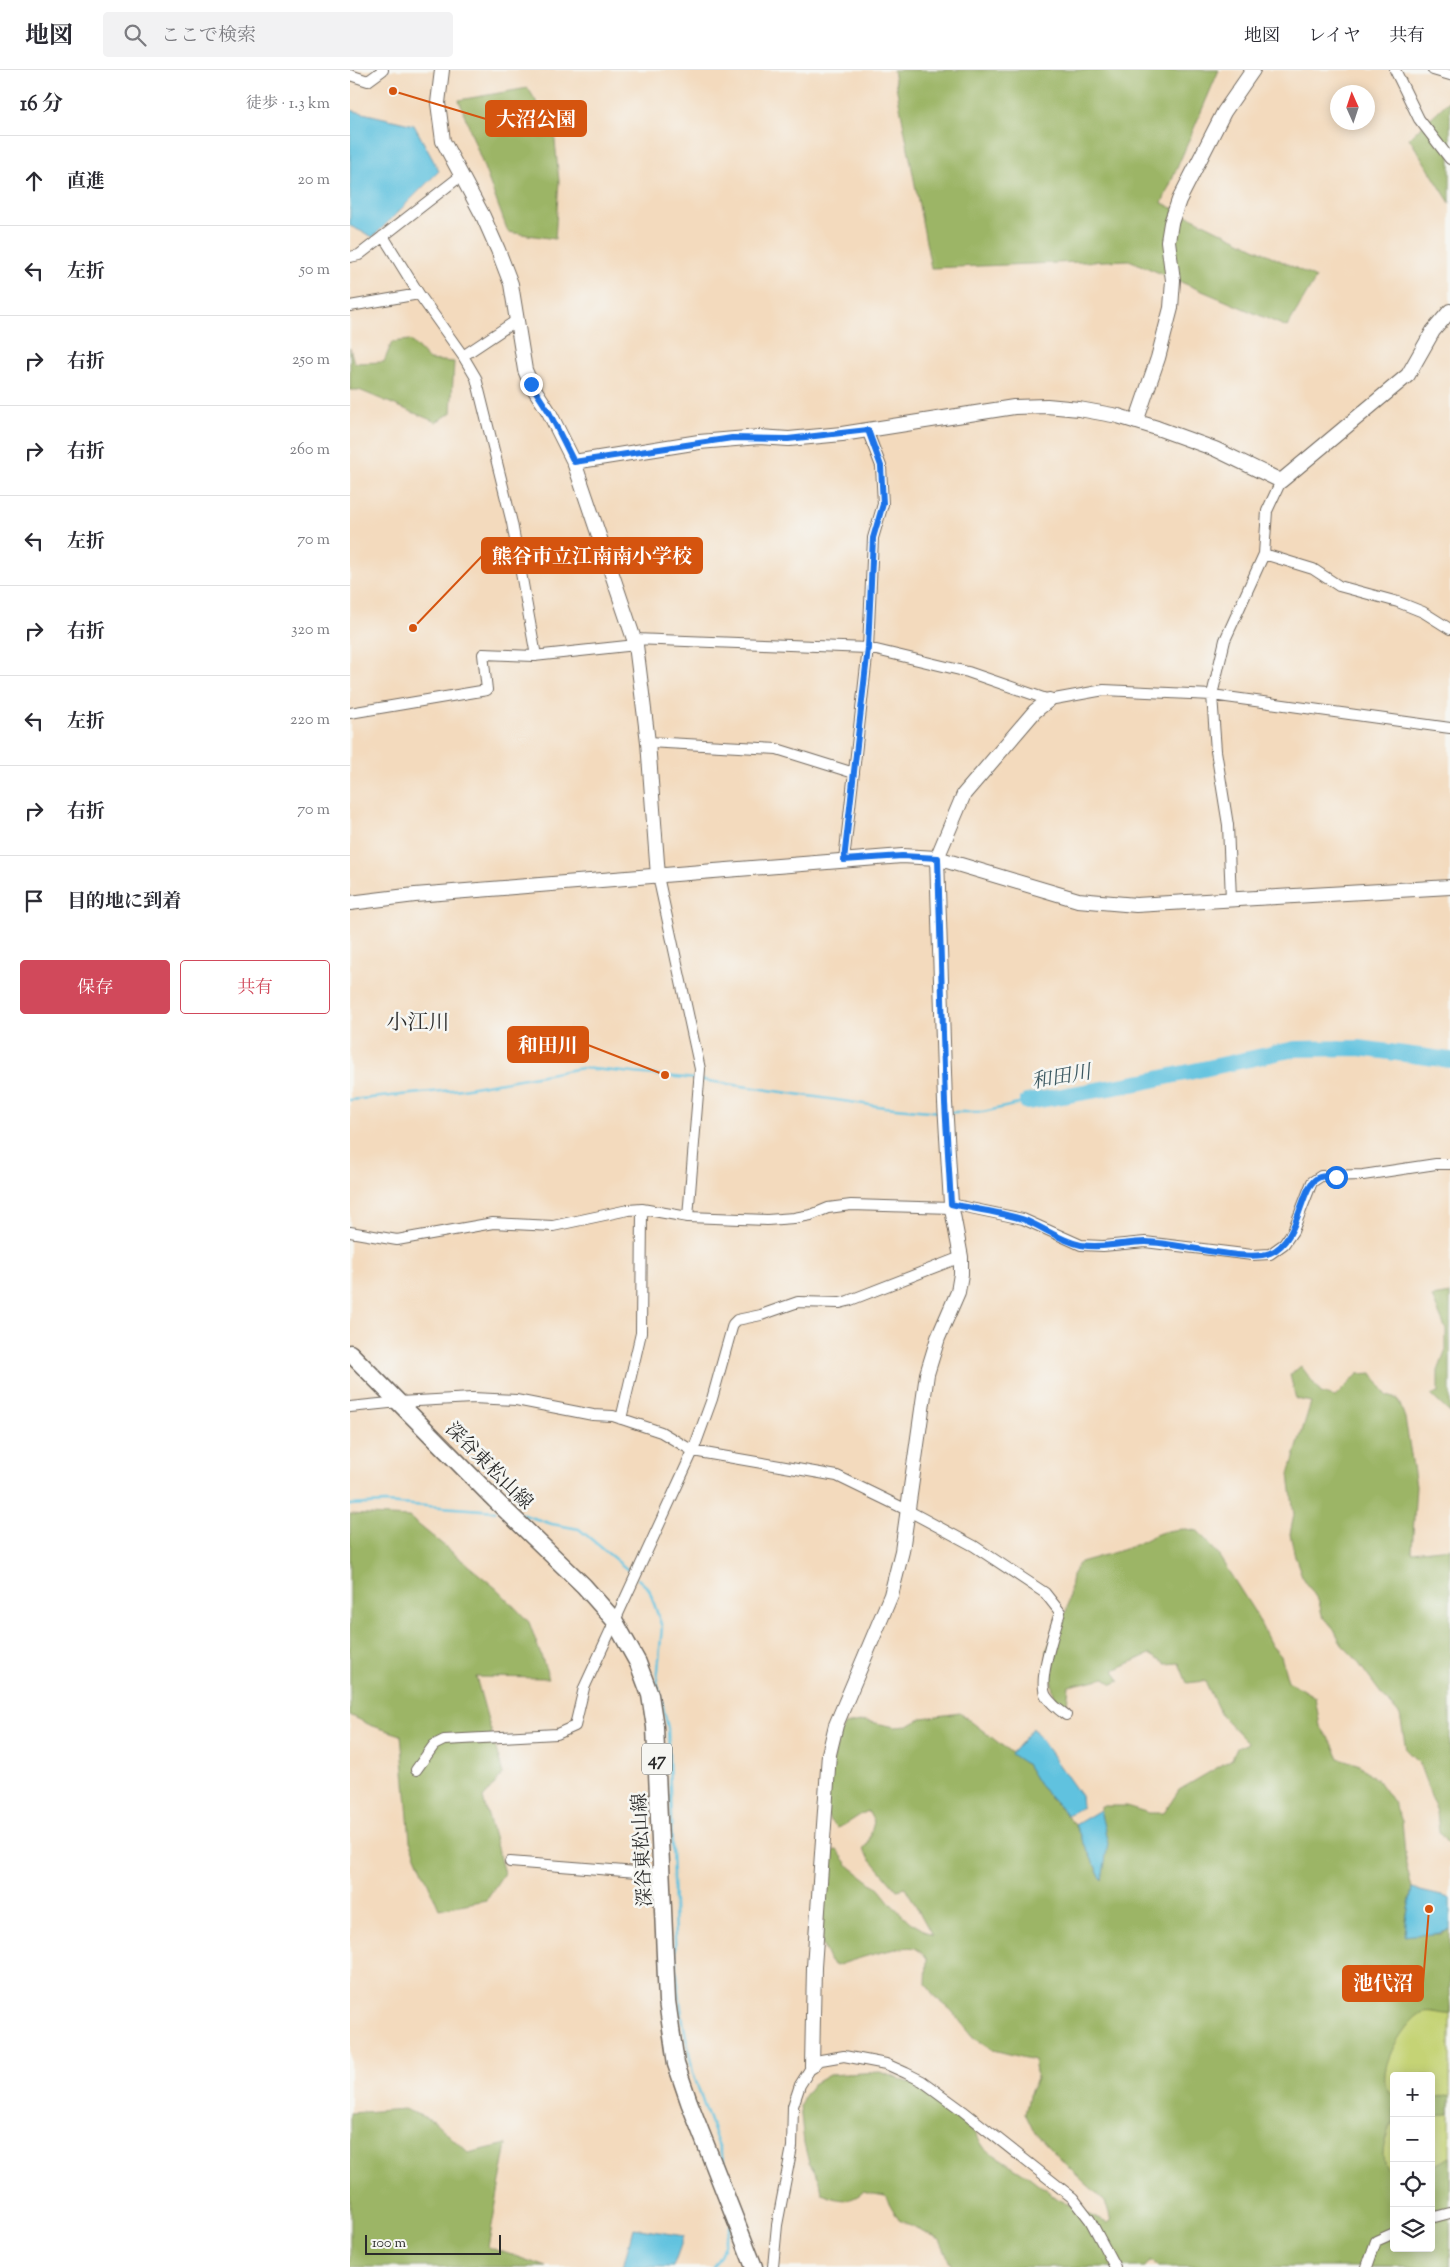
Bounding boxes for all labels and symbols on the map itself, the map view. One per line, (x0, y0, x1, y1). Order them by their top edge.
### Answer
north arrow (1330, 85, 1375, 130)
callout: 大沼公園 (486, 101, 586, 136)
text: 大沼公園 (496, 107, 576, 136)
route end (520, 373, 543, 396)
callout: 熊谷市立江南南小学校 (482, 538, 702, 573)
text: 熊谷市立江南南小学校 (492, 544, 692, 573)
district label: 小江川 (387, 1009, 450, 1039)
callout: 和田川 (508, 1027, 588, 1062)
text: 和田川 (518, 1033, 578, 1062)
water label: 和田川 (1029, 1059, 1095, 1098)
route start (1325, 1166, 1348, 1189)
street label: 深谷東松山線 (438, 1417, 538, 1517)
road number: 47 (642, 1744, 672, 1775)
street label: 深谷東松山線 (627, 1792, 660, 1908)
callout: 池代沼 (1343, 1966, 1423, 2001)
text: 池代沼 (1353, 1971, 1413, 2000)
scale bar (365, 2232, 501, 2255)

